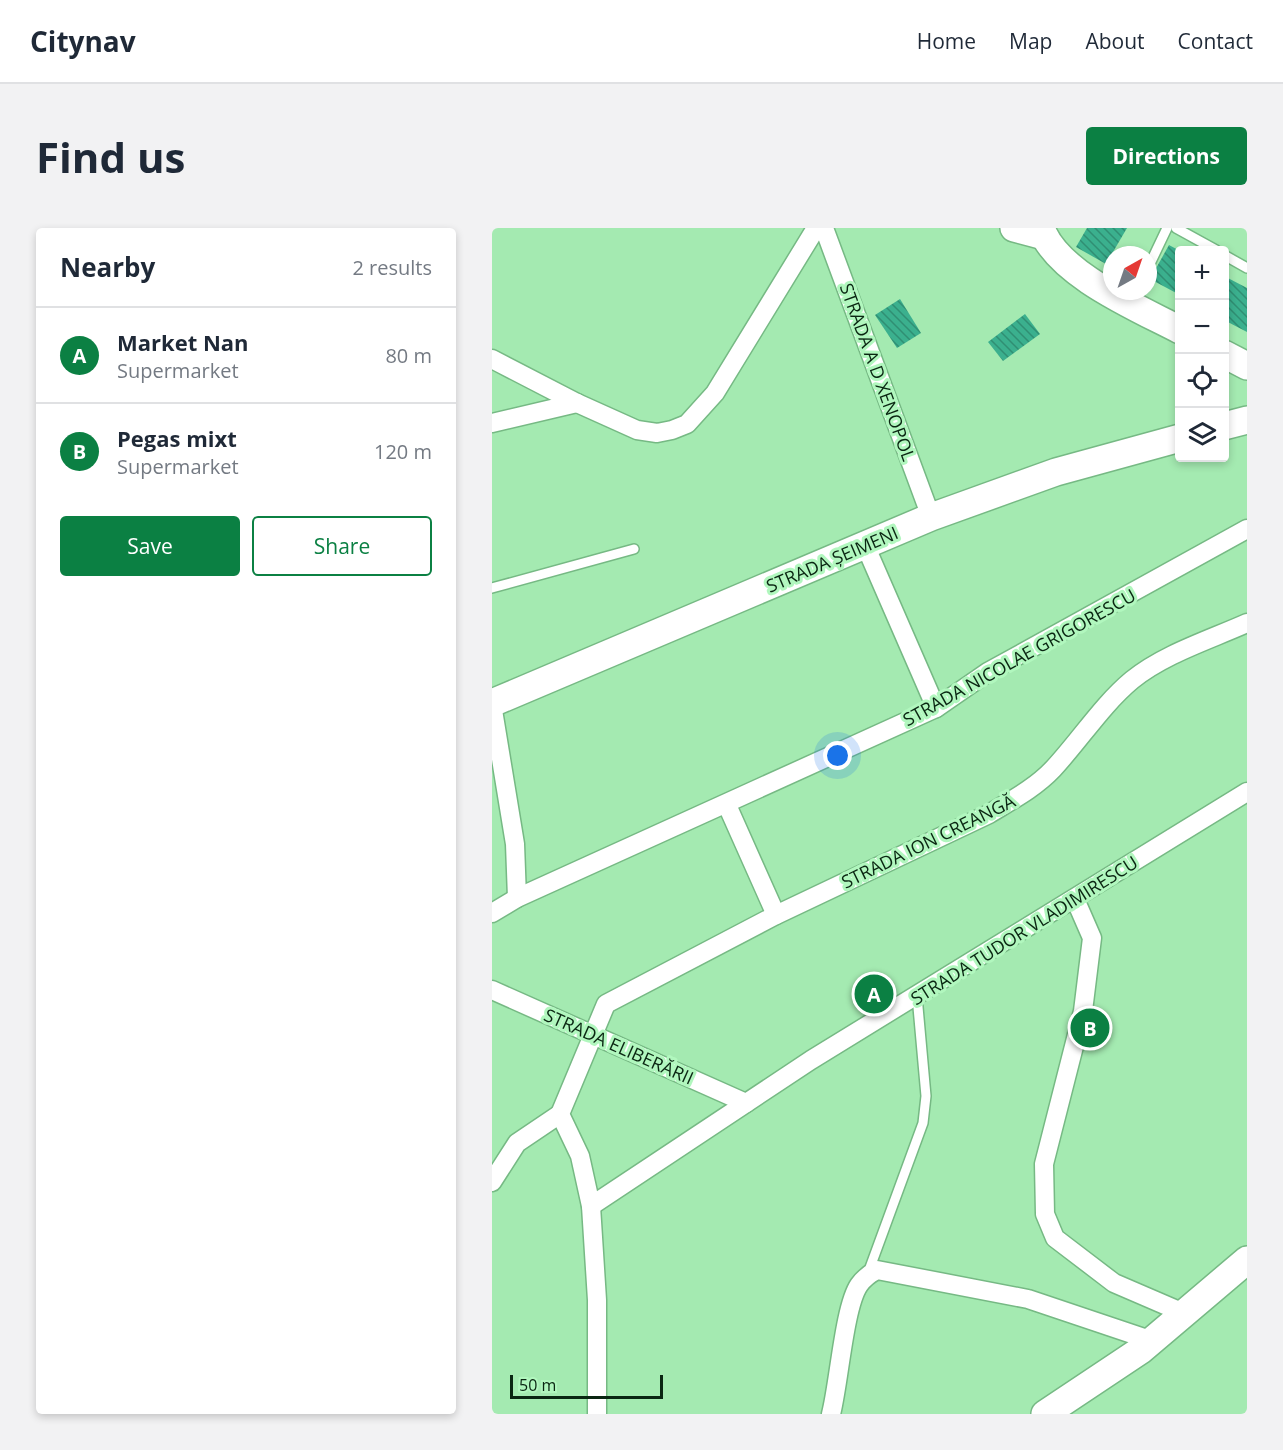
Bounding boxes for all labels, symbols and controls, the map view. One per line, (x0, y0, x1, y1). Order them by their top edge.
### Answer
text: Citynav (30, 22, 136, 60)
text: Home (917, 27, 976, 55)
text: Map (1009, 27, 1052, 55)
text: About (1085, 27, 1145, 55)
text: Contact (1178, 27, 1253, 55)
button: Directions (1086, 127, 1247, 185)
text: Find us (36, 128, 185, 185)
north arrow (1103, 246, 1157, 300)
map controls (1175, 246, 1229, 462)
button: + (1175, 246, 1229, 300)
text: Nearby (60, 249, 155, 285)
text: 2 results (352, 254, 432, 281)
street label: STRADA A D XENOPOL (835, 280, 921, 464)
button: − (1175, 300, 1229, 354)
text: Market Nan (117, 327, 249, 357)
text: A (73, 342, 86, 369)
text: 80 m (385, 342, 432, 369)
button: locate (1175, 354, 1229, 408)
text: Supermarket (117, 357, 239, 384)
button: layers (1175, 408, 1229, 462)
text: Pegas mixt (117, 423, 237, 453)
text: B (73, 438, 86, 465)
text: 120 m (374, 438, 432, 465)
text: Supermarket (117, 453, 239, 480)
button: Save (60, 516, 240, 576)
button: Share (252, 516, 432, 576)
street label: STRADA ȘEIMENI (762, 520, 902, 598)
street label: STRADA NICOLAE GRIGORESCU (898, 583, 1140, 731)
your location (823, 741, 852, 770)
street label: STRADA ION CREANGĂ (837, 788, 1019, 894)
street label: STRADA TUDOR VLADIMIRESCU (906, 850, 1142, 1010)
pin: A (854, 972, 893, 1017)
street label: STRADA ELIBERĂRII (541, 1002, 697, 1090)
pin: B (1070, 1006, 1110, 1050)
scale bar (510, 1372, 663, 1400)
text: 50 m (519, 1374, 556, 1396)

